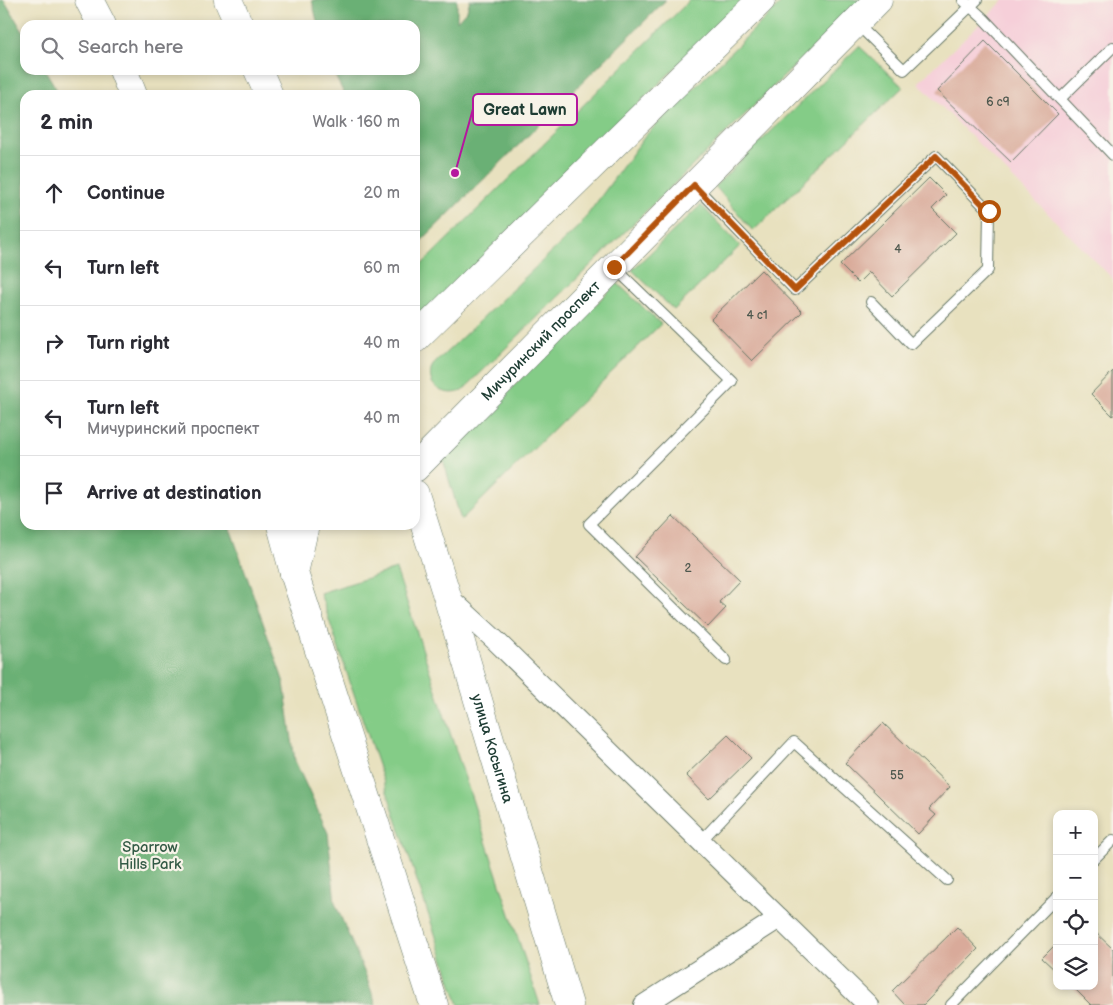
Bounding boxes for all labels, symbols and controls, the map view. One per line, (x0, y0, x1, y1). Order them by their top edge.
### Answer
search box (20, 20, 420, 75)
icon: search (38, 34, 66, 62)
text: Search here (78, 36, 183, 59)
callout: Great Lawn (473, 94, 577, 125)
house number: 6 с9 (986, 95, 1010, 110)
text: Great Lawn (483, 101, 567, 120)
text: 2 min (40, 110, 93, 135)
text: Walk · 160 m (312, 113, 400, 132)
icon: ahead (40, 179, 68, 207)
text: Continue (87, 182, 165, 205)
text: 20 m (364, 184, 400, 203)
route start (978, 200, 1001, 223)
house number: 4 (894, 242, 902, 257)
icon: left (40, 254, 68, 282)
route end (603, 256, 626, 279)
text: Turn left (87, 257, 159, 280)
text: 60 m (363, 259, 400, 278)
street label: Мичуринский проспект (478, 277, 605, 405)
house number: 4 с1 (746, 308, 768, 323)
icon: right (40, 329, 68, 357)
text: Turn right (87, 332, 170, 355)
text: 40 m (363, 334, 400, 353)
text: Turn left (87, 397, 159, 420)
icon: left (40, 404, 68, 432)
text: 40 m (363, 409, 400, 428)
text: Мичуринский проспект (87, 420, 259, 439)
icon: arrive (40, 479, 68, 507)
text: Arrive at destination (87, 482, 262, 505)
house number: 2 (684, 561, 692, 576)
street label: улица Косыгина (467, 692, 517, 806)
house number: 55 (890, 768, 904, 783)
map controls (1053, 810, 1098, 990)
button: + (1053, 810, 1098, 855)
park label: Sparrow Hills Park (119, 838, 182, 874)
button: − (1053, 855, 1098, 900)
button: locate (1053, 900, 1098, 945)
button: layers (1053, 945, 1098, 990)

